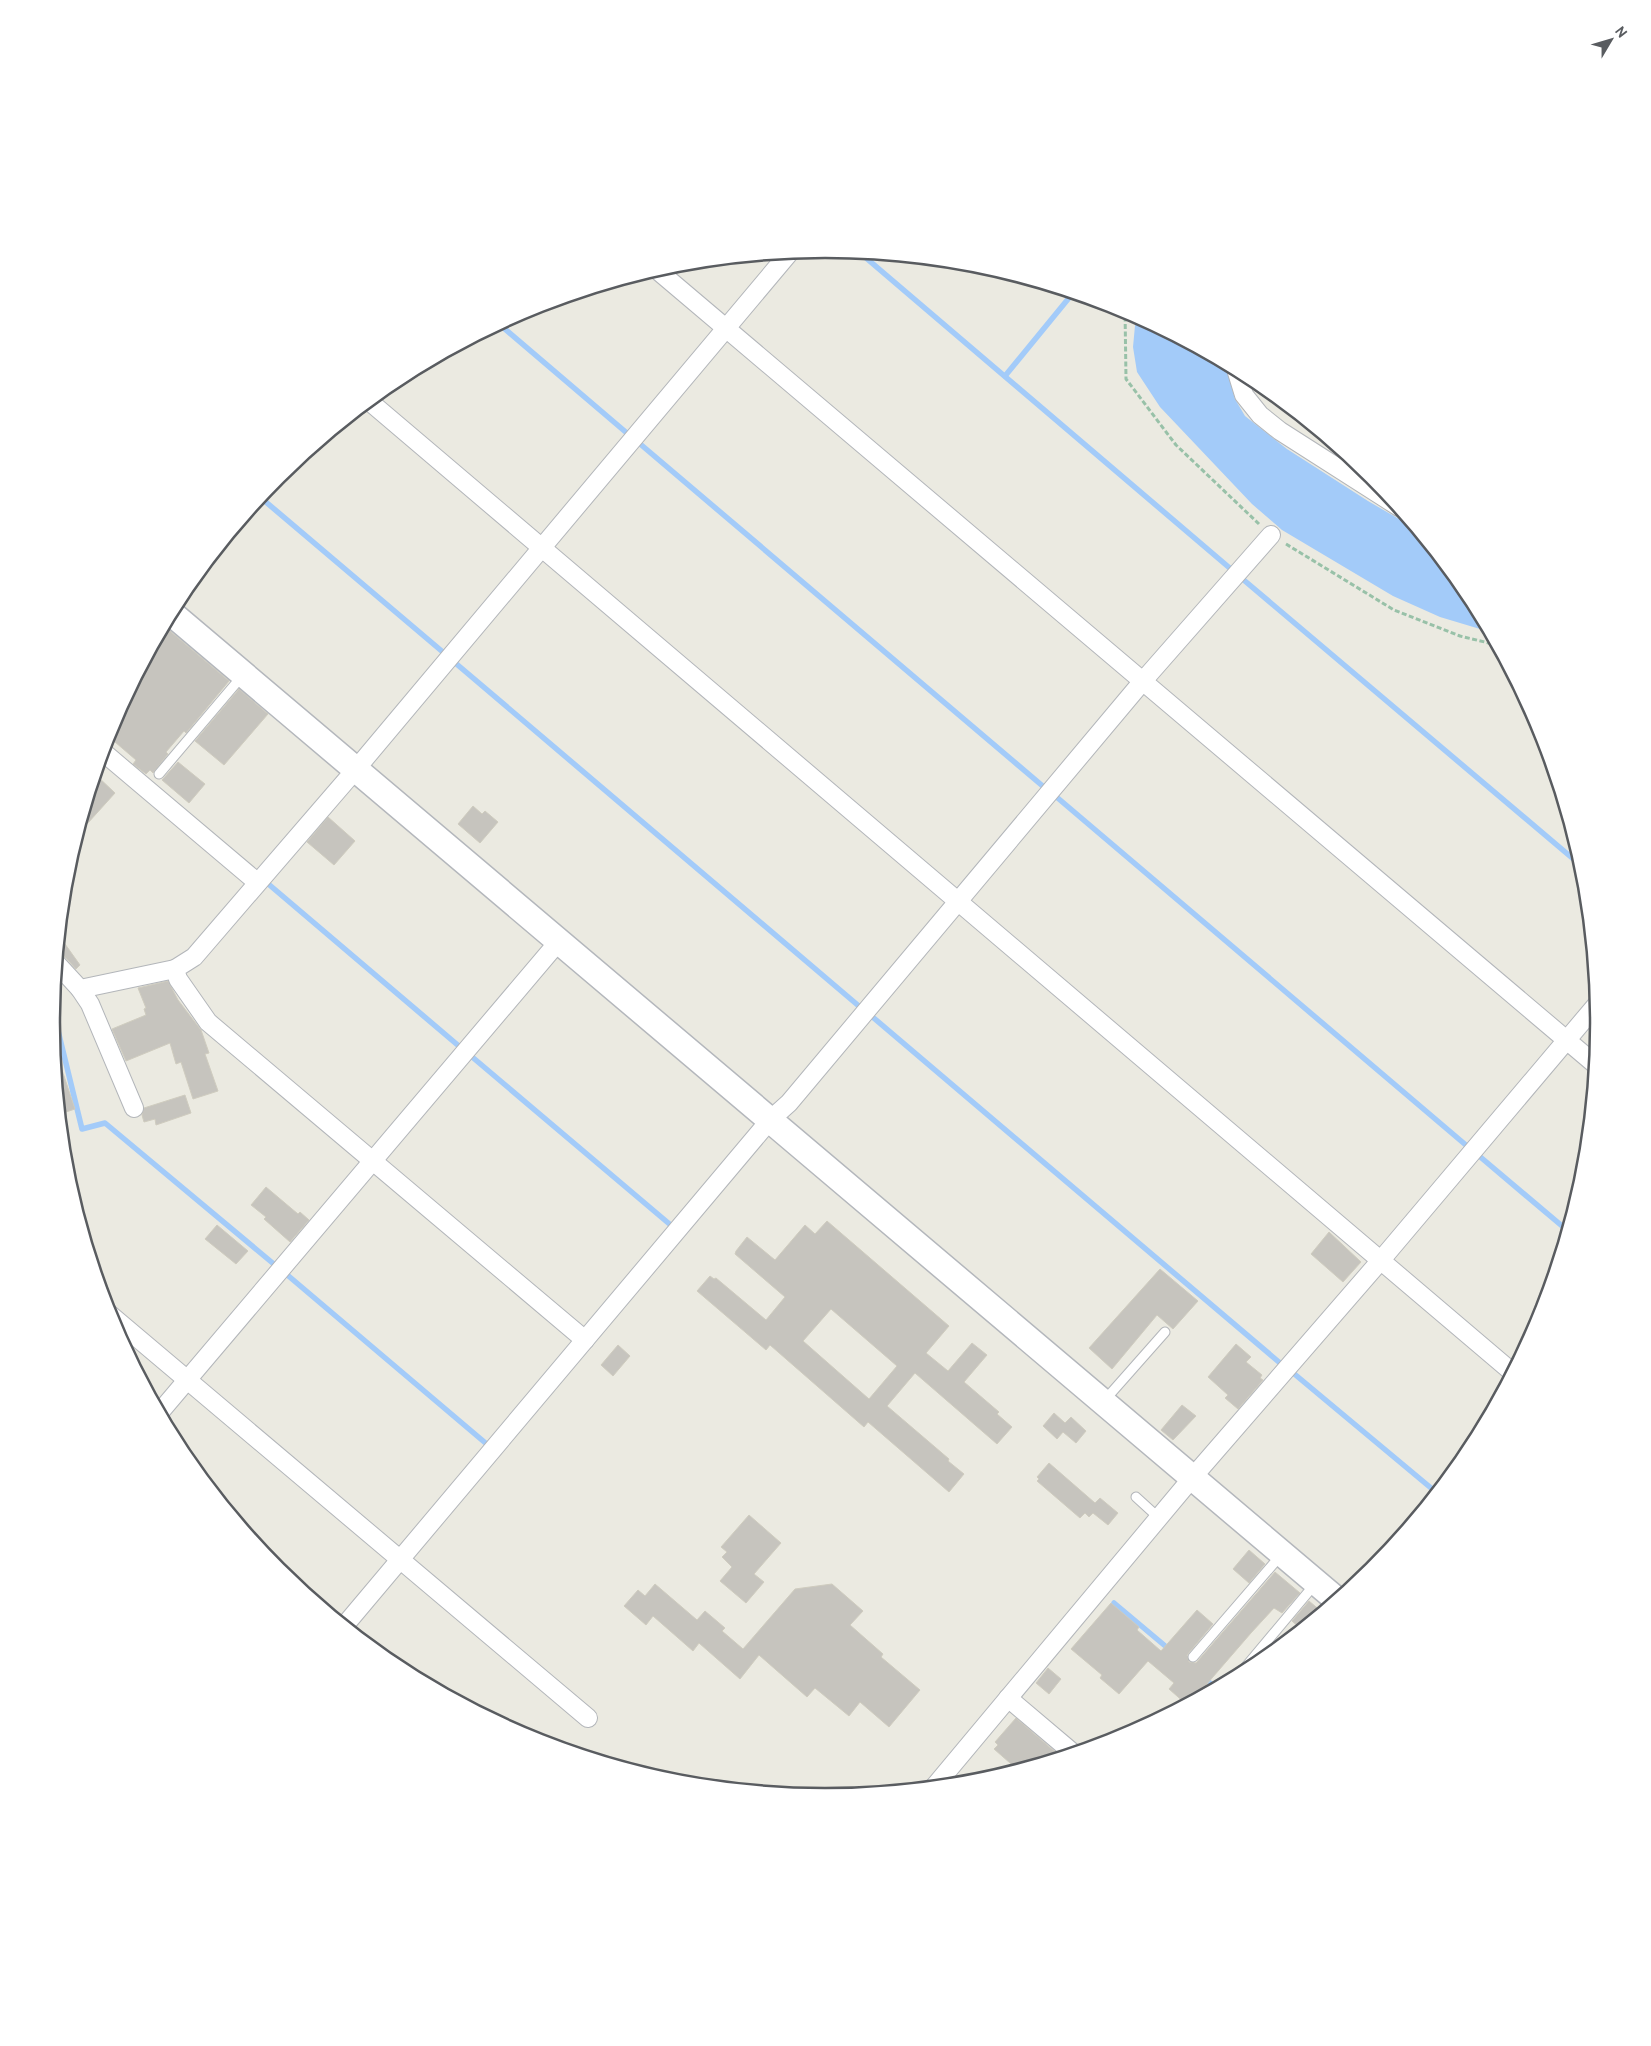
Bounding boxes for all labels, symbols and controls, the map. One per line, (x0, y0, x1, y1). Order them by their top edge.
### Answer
north arrow (1586, 15, 1636, 65)
text: N (1610, 24, 1630, 42)

